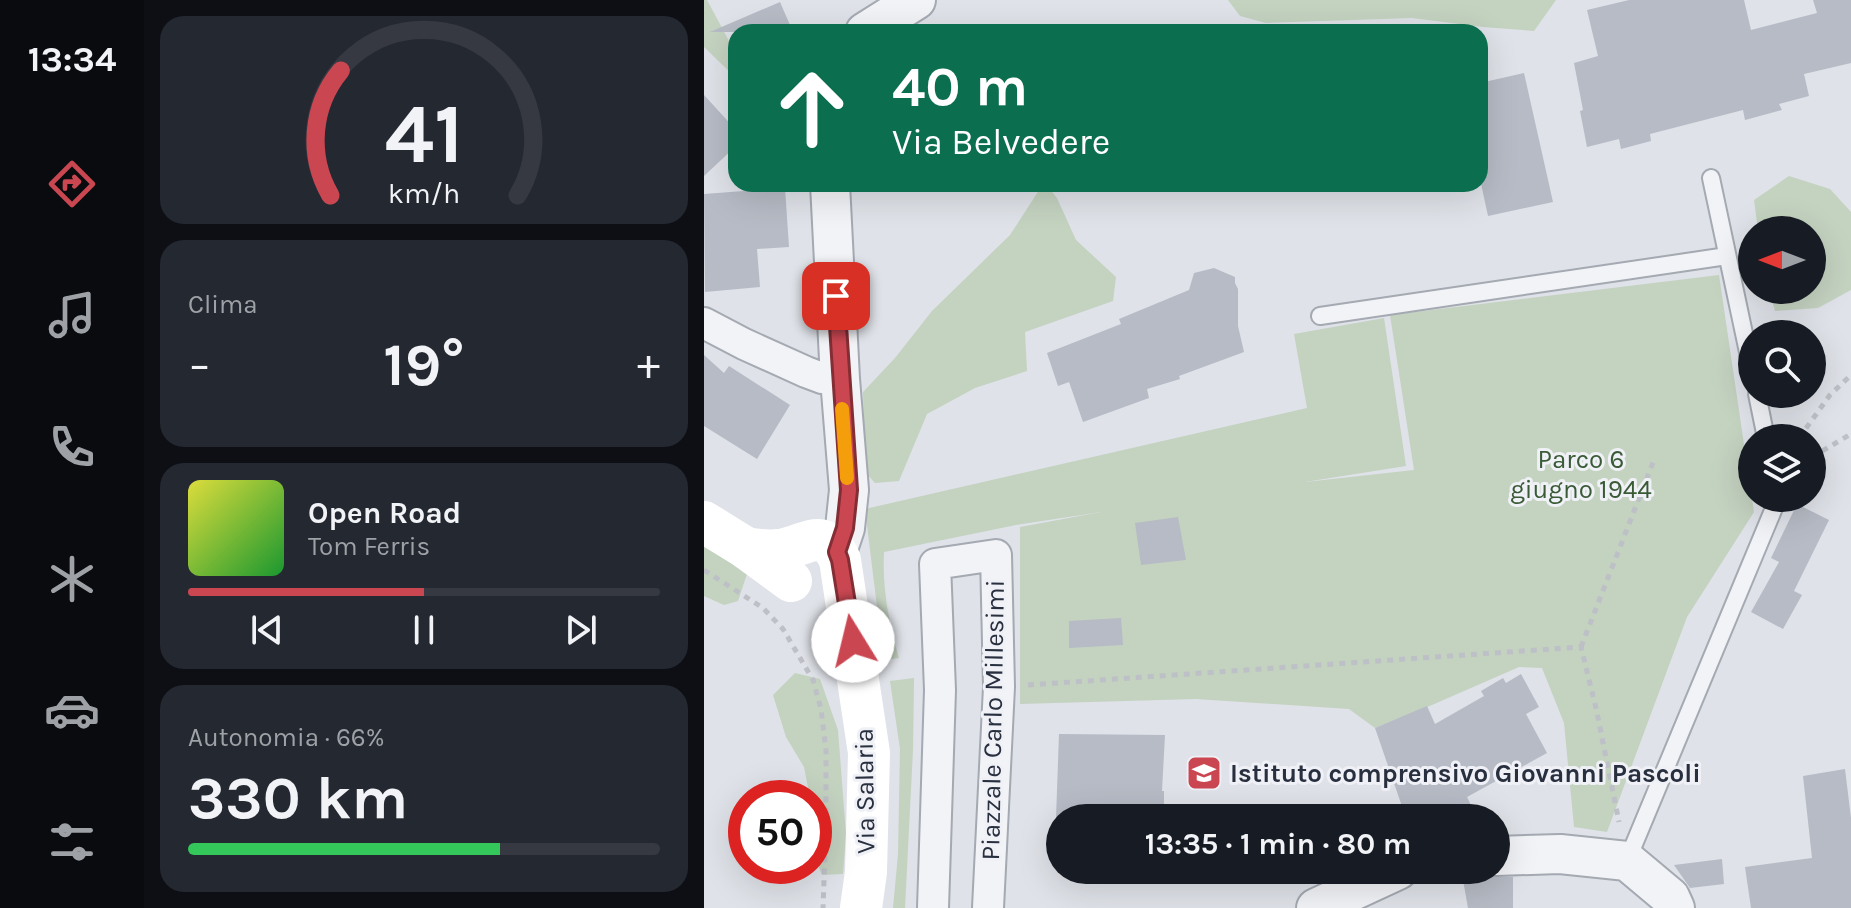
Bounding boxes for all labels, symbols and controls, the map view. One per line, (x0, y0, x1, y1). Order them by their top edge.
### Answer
text: 13:34 (28, 38, 116, 80)
text: 40 m (892, 54, 1028, 119)
icon: ahead (760, 56, 864, 160)
text: 41 (384, 86, 464, 183)
text: Via Belvedere (892, 121, 1110, 163)
icon: directions (44, 156, 100, 212)
text: km/h (388, 177, 460, 210)
north arrow (1738, 216, 1826, 304)
map controls (1738, 216, 1826, 512)
pin (802, 262, 870, 330)
icon: arrive (814, 274, 858, 318)
icon: music (44, 287, 100, 343)
text: Clima (188, 289, 258, 320)
button: search (1738, 320, 1826, 408)
text: 19° (383, 330, 465, 400)
text: − (188, 339, 211, 390)
text: + (637, 339, 660, 390)
icon: phone (44, 419, 100, 475)
button: layers (1738, 424, 1826, 512)
park label: Parco 6 giugno 1944 (1510, 444, 1652, 505)
text: Open Road (308, 495, 461, 531)
text: Tom Ferris (308, 531, 430, 562)
icon: climate (44, 551, 100, 607)
street label: Piazzale Carlo Millesimi (975, 579, 1011, 861)
position arrow (811, 599, 895, 683)
icon: previous (245, 608, 289, 652)
icon: pause (402, 608, 446, 652)
icon: next (559, 608, 603, 652)
icon: car (44, 682, 100, 738)
text: Autonomia · 66% (188, 722, 385, 753)
street label: Via Salaria (848, 728, 882, 854)
school or university icon: Istituto comprensivo Giovanni Pascoli (1185, 754, 1223, 792)
place label: Istituto comprensivo Giovanni Pascoli (1230, 758, 1701, 789)
text: 330 km (188, 763, 408, 833)
speed limit sign: 50 (728, 780, 832, 884)
icon: filters (44, 814, 100, 870)
text: 13:35 · 1 min · 80 m (1145, 826, 1411, 862)

